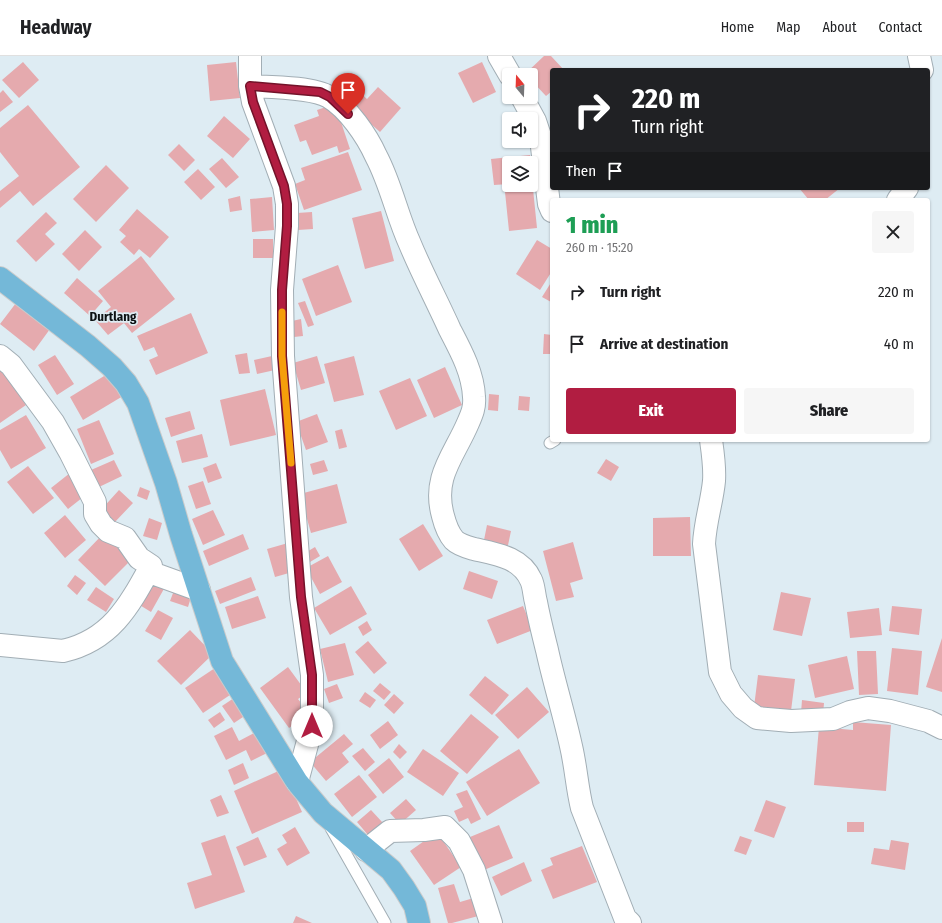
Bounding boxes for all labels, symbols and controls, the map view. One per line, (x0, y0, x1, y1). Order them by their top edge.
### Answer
text: Headway (20, 16, 92, 39)
text: Home (721, 19, 754, 36)
text: Map (776, 19, 800, 36)
text: About (822, 19, 857, 36)
text: Contact (879, 19, 922, 36)
north arrow (502, 68, 538, 104)
map controls (502, 68, 538, 192)
pin (331, 73, 365, 114)
icon: arrive (337, 79, 359, 101)
text: 220 m (632, 82, 700, 115)
icon: right (566, 84, 618, 136)
button: sound (502, 112, 538, 148)
text: Turn right (632, 116, 704, 138)
button: layers (502, 156, 538, 192)
icon: arrive (604, 160, 626, 182)
text: Then (566, 162, 596, 180)
text: 1 min (566, 211, 618, 239)
button: close (872, 211, 914, 253)
text: 260 m · 15:20 (566, 240, 633, 255)
icon: right (566, 281, 588, 303)
text: Turn right (600, 283, 661, 301)
text: 220 m (878, 283, 914, 301)
district label: Durtlang (90, 309, 137, 324)
icon: arrive (566, 333, 588, 355)
text: Arrive at destination (600, 335, 728, 353)
text: 40 m (884, 335, 914, 353)
button: Exit (566, 388, 736, 434)
button: Share (744, 388, 914, 434)
position arrow (291, 705, 333, 747)

